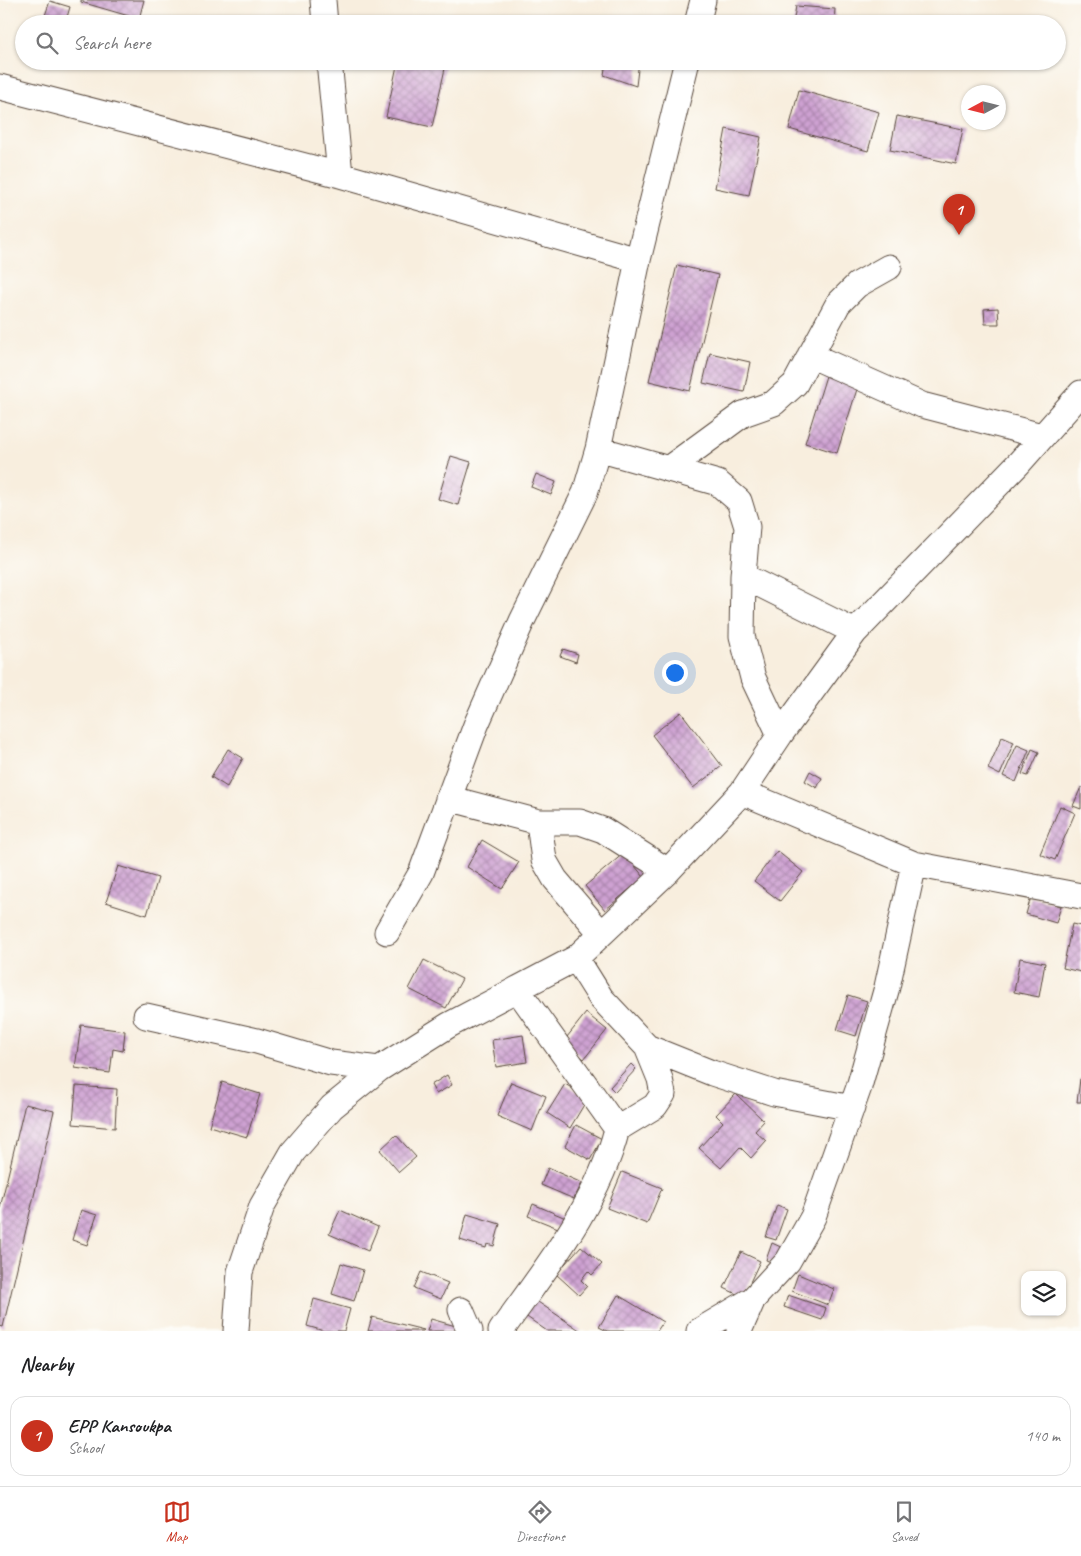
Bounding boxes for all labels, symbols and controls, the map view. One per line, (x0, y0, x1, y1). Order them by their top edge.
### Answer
search box (15, 15, 1066, 70)
icon: search (33, 29, 61, 57)
text: Search here (73, 31, 150, 55)
north arrow (961, 85, 1006, 130)
pin: 1 (943, 194, 975, 235)
your location (662, 660, 688, 686)
map controls (1021, 1271, 1066, 1316)
button: layers (1021, 1271, 1066, 1316)
text: Nearby (20, 1351, 73, 1377)
text: EPP Kansoukpa (68, 1414, 171, 1438)
text: 1 (33, 1426, 41, 1446)
text: 140 m (1026, 1426, 1060, 1446)
text: School (68, 1438, 102, 1458)
tab: Map (163, 1498, 191, 1545)
tab: Directions (516, 1498, 565, 1545)
tab: Saved (890, 1498, 918, 1545)

